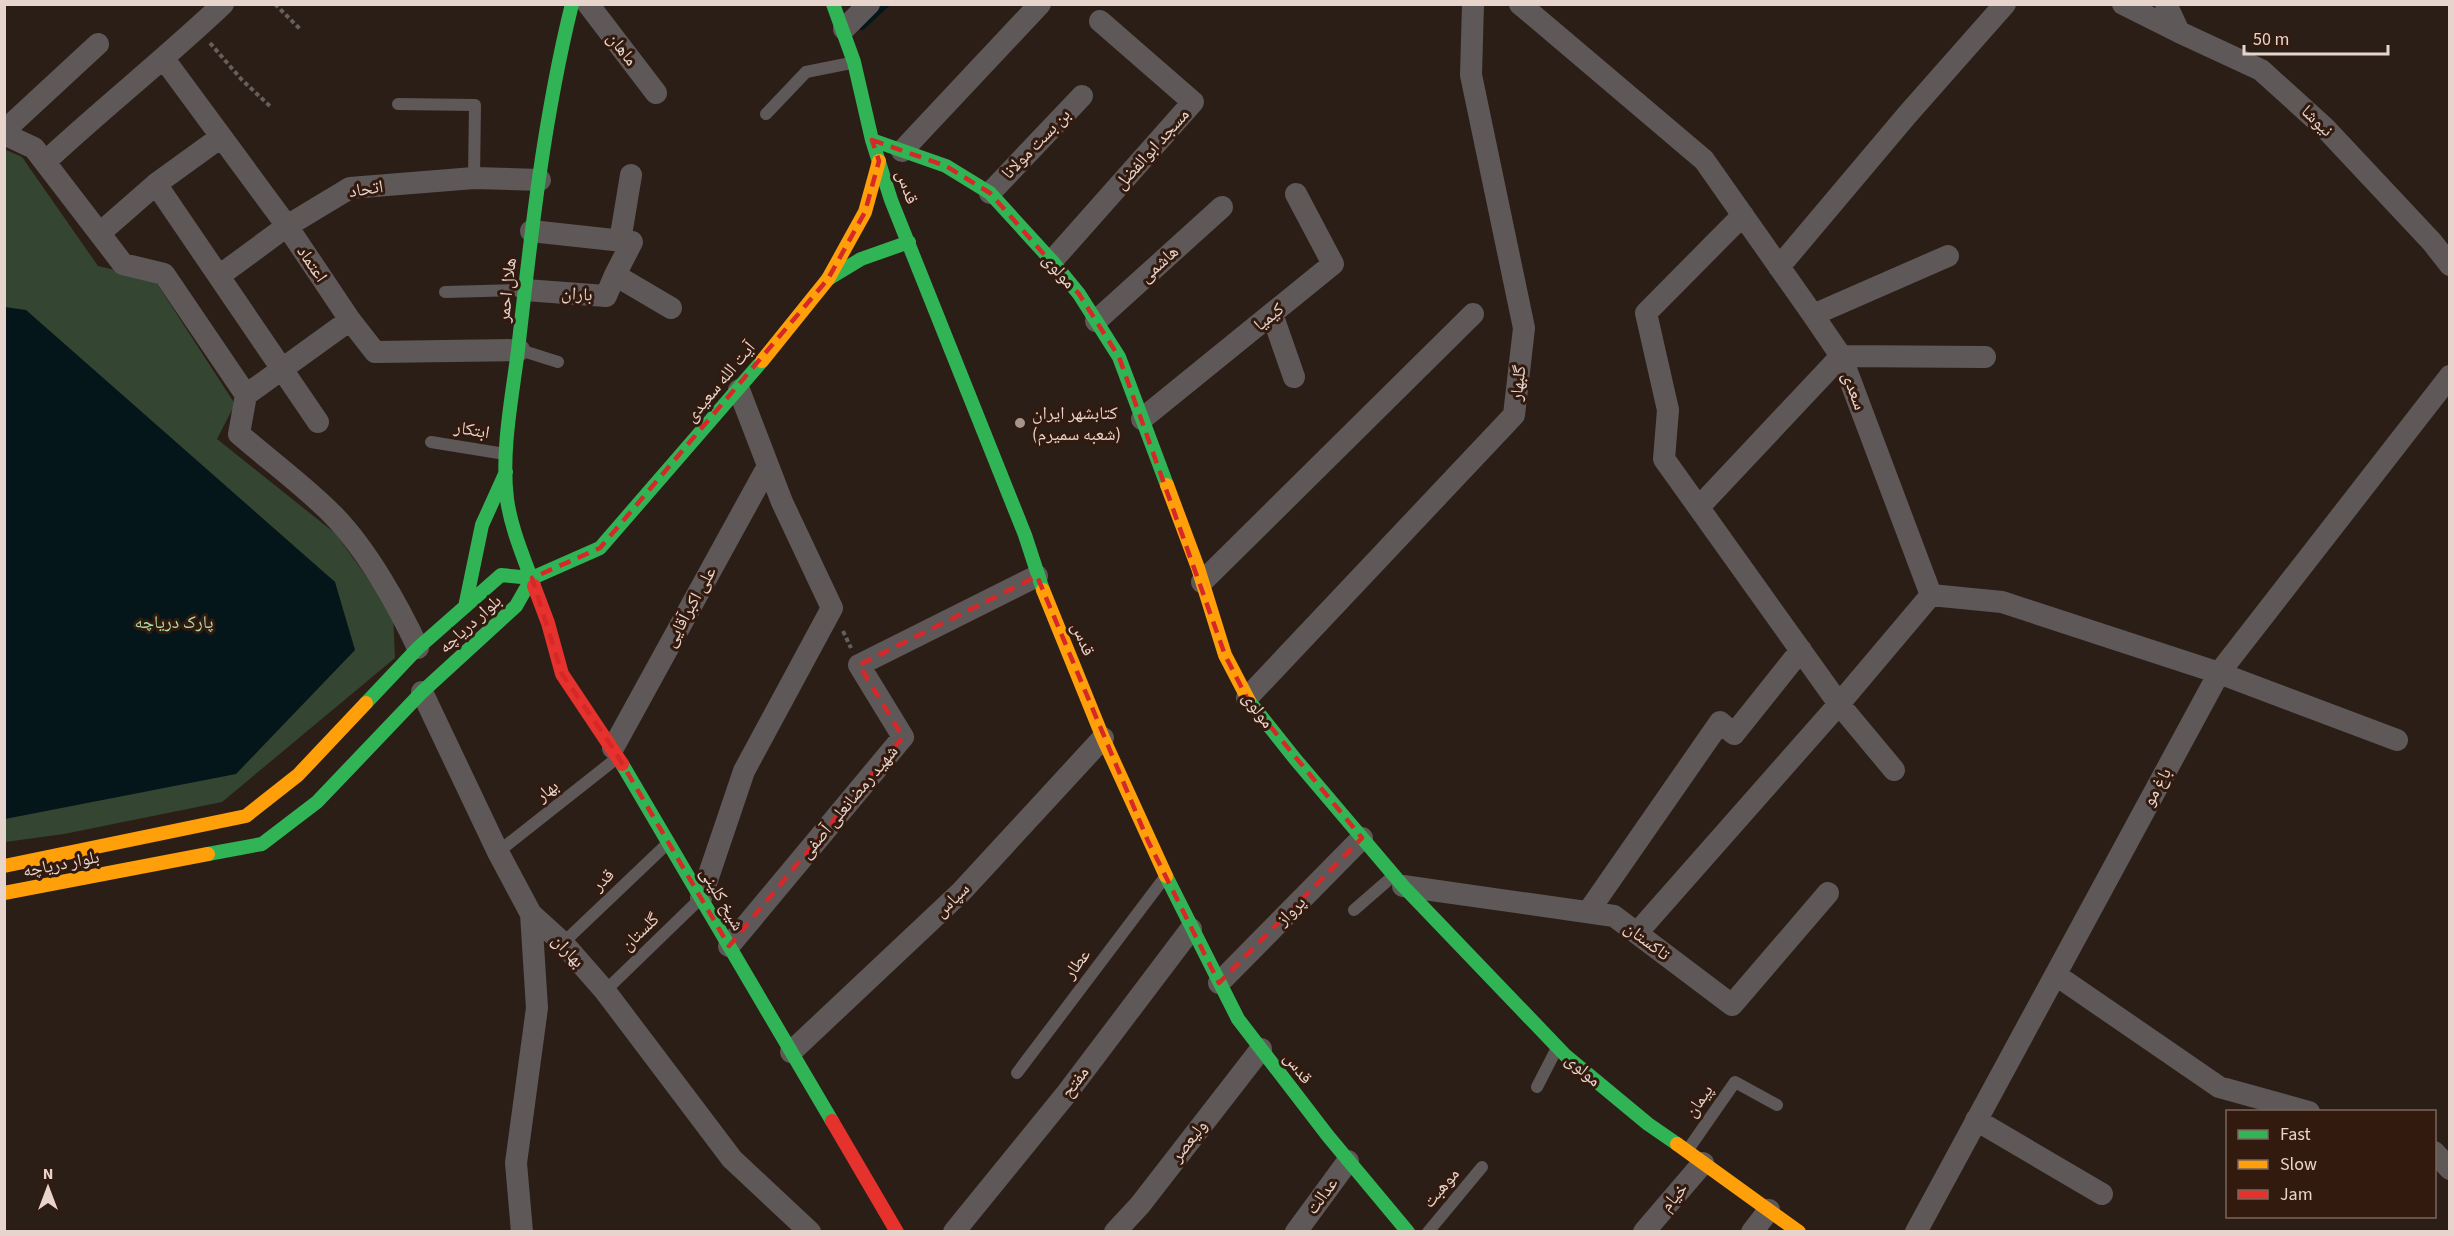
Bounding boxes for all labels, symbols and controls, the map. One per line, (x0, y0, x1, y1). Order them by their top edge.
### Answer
scale bar (2244, 18, 2388, 56)
street label: ماهان (601, 27, 643, 71)
text: 50 m (2253, 27, 2289, 52)
street label: نیوشا (2295, 99, 2339, 143)
street label: بن بست مولانا (996, 103, 1076, 185)
street label: مسجد ابوالفضل (1109, 103, 1195, 195)
street label: قدس (890, 167, 924, 207)
street label: اتحاد (347, 174, 385, 204)
street label: هاشمی (1134, 240, 1184, 288)
street label: اعتماد (291, 241, 333, 287)
street label: مولوی (1036, 248, 1082, 294)
street label: هلال احمر (491, 256, 523, 325)
street label: باران (561, 280, 594, 308)
street label: کیمیا (1249, 297, 1290, 337)
street label: آیت الله سعیدی (679, 336, 761, 428)
street label: گلبهار (1503, 363, 1533, 403)
street label: سعدی (1836, 368, 1872, 414)
place label: کتابشهر ایران (شعبه سمیرم) (1032, 401, 1121, 447)
street label: ابتکار (451, 414, 492, 445)
marker: کتابشهر ایران (شعبه سمیرم) (1013, 416, 1027, 430)
street label: علی اکبرآقایی (658, 562, 722, 652)
street label: بلوار دریاچه (433, 589, 507, 659)
park label: پارک دریاچه (135, 610, 213, 635)
street label: قدس (1065, 618, 1101, 660)
street label: مولوی (1236, 686, 1280, 734)
street label: شهید رمضانعلی آصفی (794, 740, 904, 864)
street label: باغ مو (2136, 763, 2178, 811)
street label: بهار (529, 774, 564, 809)
street label: بلوار دریاچه (21, 844, 101, 884)
street label: شیخ کلینی (694, 862, 750, 936)
street label: قدر (585, 863, 620, 898)
street label: سپاس (929, 877, 975, 923)
street label: پرواز (1270, 890, 1312, 932)
street label: گلستان (615, 907, 665, 957)
street label: تاکستان (1619, 915, 1675, 967)
street label: بهاران (546, 929, 590, 974)
street label: عطار (1057, 944, 1097, 985)
street label: قدس (1278, 1047, 1318, 1089)
street label: مولوی (1560, 1047, 1606, 1093)
street label: مفتح (1055, 1061, 1095, 1103)
street label: پیمان (1679, 1079, 1719, 1123)
legend (2226, 1110, 2436, 1218)
street label: ولیعصر (1164, 1115, 1213, 1168)
text: Fast (2280, 1122, 2311, 1147)
text: Slow (2280, 1152, 2317, 1177)
north arrow (18, 1158, 78, 1218)
street label: موهبت (1417, 1162, 1465, 1214)
text: N (43, 1163, 53, 1185)
street label: عدالت (1300, 1172, 1344, 1220)
street label: خیام (1654, 1177, 1694, 1217)
text: Jam (2280, 1182, 2313, 1207)

